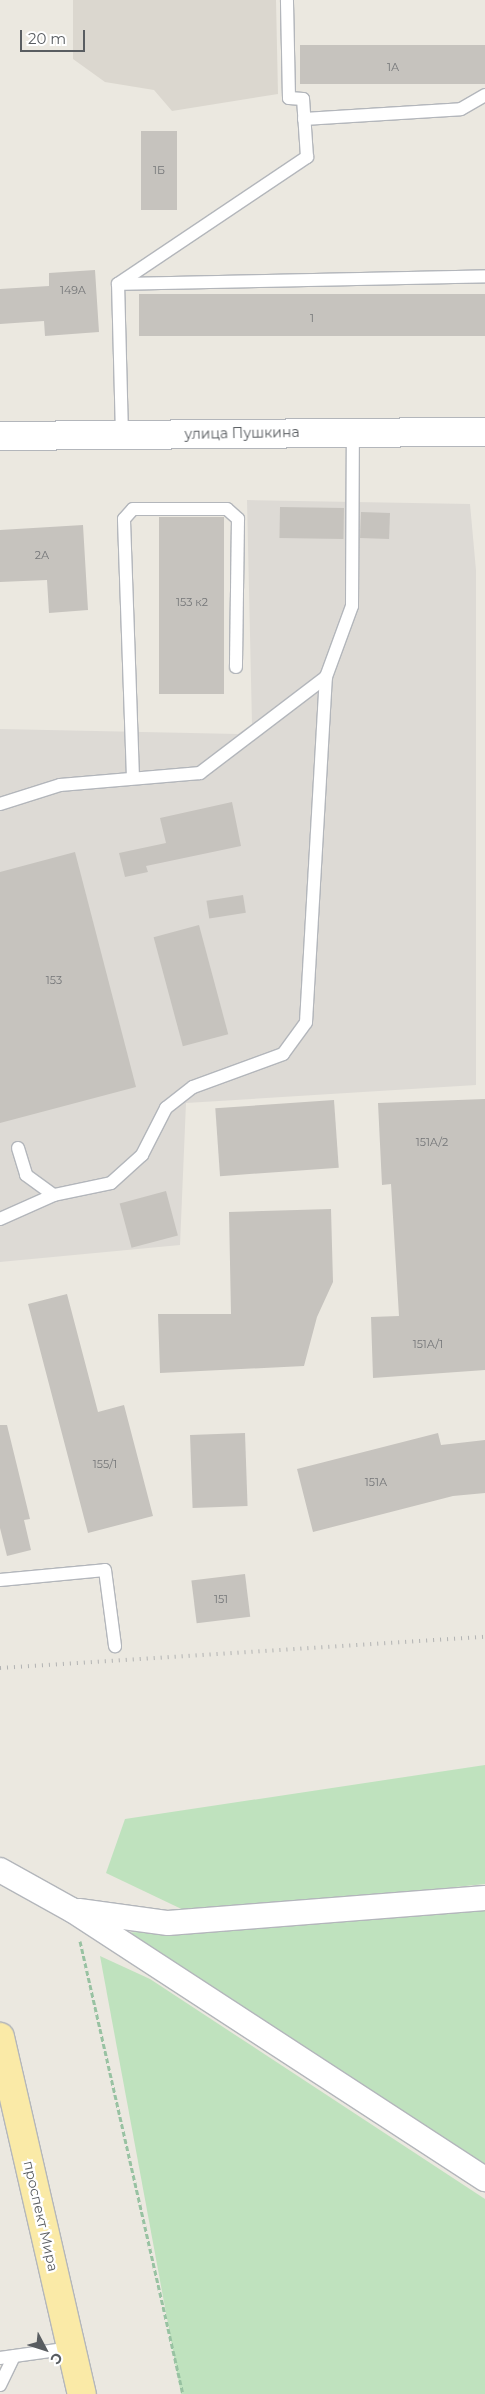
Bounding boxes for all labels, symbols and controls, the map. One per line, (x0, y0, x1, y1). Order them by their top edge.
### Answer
scale bar (22, 20, 88, 52)
text: 20 m (28, 29, 66, 48)
house number: 1А (387, 60, 399, 74)
house number: 1Б (153, 163, 165, 177)
house number: 149А (60, 283, 86, 297)
house number: 1 (310, 311, 314, 325)
street label: улица Пушкина (184, 424, 300, 442)
house number: 2А (35, 548, 49, 562)
house number: 153 к2 (176, 595, 208, 609)
house number: 153 (46, 973, 62, 987)
house number: 151А/2 (416, 1135, 448, 1149)
house number: 151А/1 (413, 1337, 443, 1351)
house number: 155/1 (93, 1457, 117, 1471)
house number: 151А (365, 1475, 387, 1489)
house number: 151 (214, 1592, 228, 1606)
street label: проспект Мира (20, 2159, 62, 2273)
north arrow (20, 2324, 70, 2374)
text: С (46, 2349, 67, 2368)

